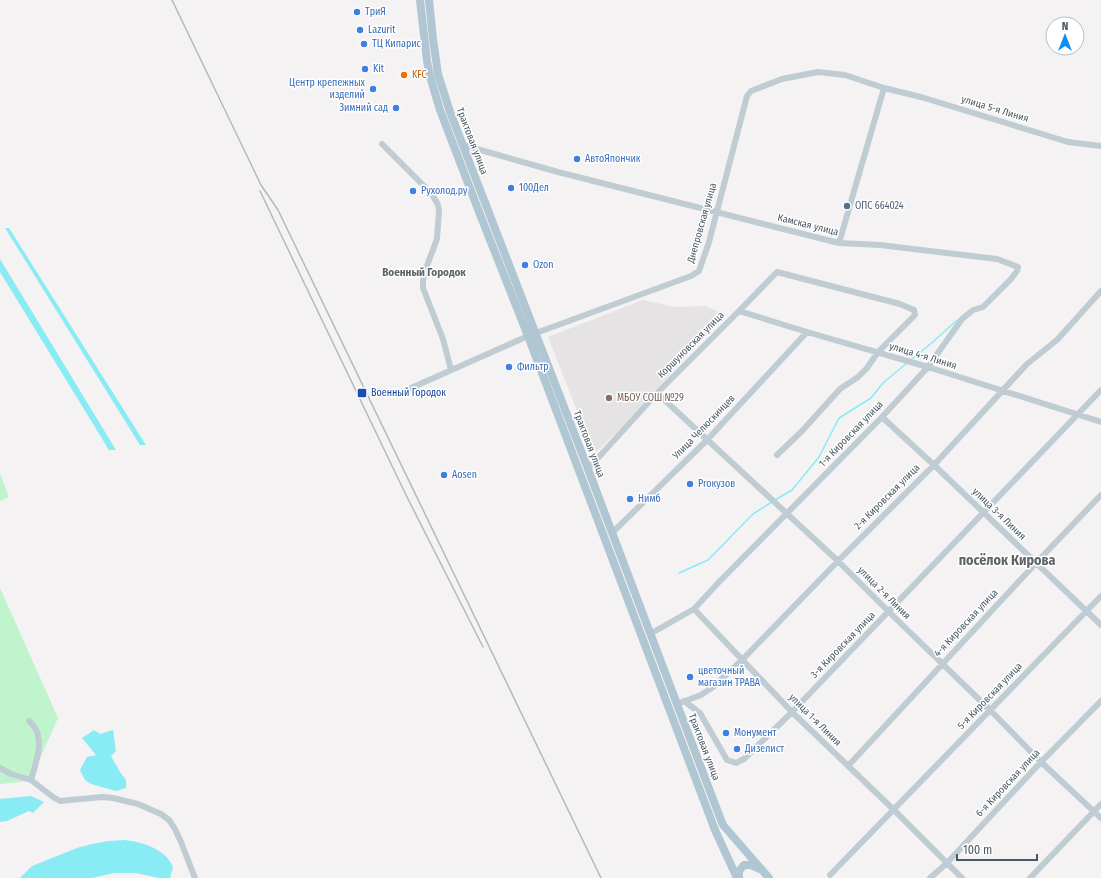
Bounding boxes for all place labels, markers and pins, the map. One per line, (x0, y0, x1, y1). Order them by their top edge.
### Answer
place label: ТриЯ (365, 6, 386, 18)
marker: ТриЯ (352, 7, 362, 17)
place label: Lazurit (368, 24, 396, 36)
marker: Lazurit (355, 25, 365, 35)
place label: ТЦ Кипарис (372, 38, 422, 50)
marker: ТЦ Кипарис (359, 39, 369, 49)
place label: Kit (373, 63, 385, 75)
marker: Kit (360, 64, 370, 74)
place label: KFC (412, 69, 427, 81)
marker: KFC (399, 70, 409, 80)
place label: Центр крепежных изделий (289, 77, 366, 101)
marker: Центр крепежных изделий (368, 84, 378, 94)
place label: Зимний сад (339, 102, 388, 114)
marker: Зимний сад (391, 103, 401, 113)
place label: АвтоЯпончик (585, 153, 641, 165)
marker: АвтоЯпончик (572, 154, 582, 164)
place label: 100Дел (519, 182, 549, 194)
marker: 100Дел (506, 183, 516, 193)
place label: Рухолод.ру (421, 185, 468, 197)
marker: Рухолод.ру (408, 186, 418, 196)
place label: ОПС 664024 (855, 200, 904, 212)
marker: ОПС 664024 (842, 201, 852, 211)
place label: Ozon (533, 259, 554, 271)
marker: Ozon (520, 260, 530, 270)
place label: Фильтр (517, 361, 549, 373)
marker: Фильтр (504, 362, 514, 372)
marker: Военный Городок (356, 387, 368, 399)
place label: Военный Городок (371, 387, 446, 399)
place label: МБОУ СОШ №29 (617, 392, 684, 404)
marker: МБОУ СОШ №29 (604, 393, 614, 403)
place label: Aosen (452, 469, 477, 481)
marker: Aosen (439, 470, 449, 480)
place label: Proкузов (698, 478, 735, 490)
marker: Proкузов (685, 479, 695, 489)
place label: Нимб (638, 493, 661, 505)
marker: Нимб (625, 494, 635, 504)
place label: цветочный магазин ТРАВА (698, 665, 761, 689)
marker: цветочный магазин ТРАВА (685, 672, 695, 682)
place label: Монумент (734, 727, 777, 739)
marker: Монумент (721, 728, 731, 738)
place label: Дизелист (744, 743, 785, 755)
marker: Дизелист (732, 744, 742, 754)

